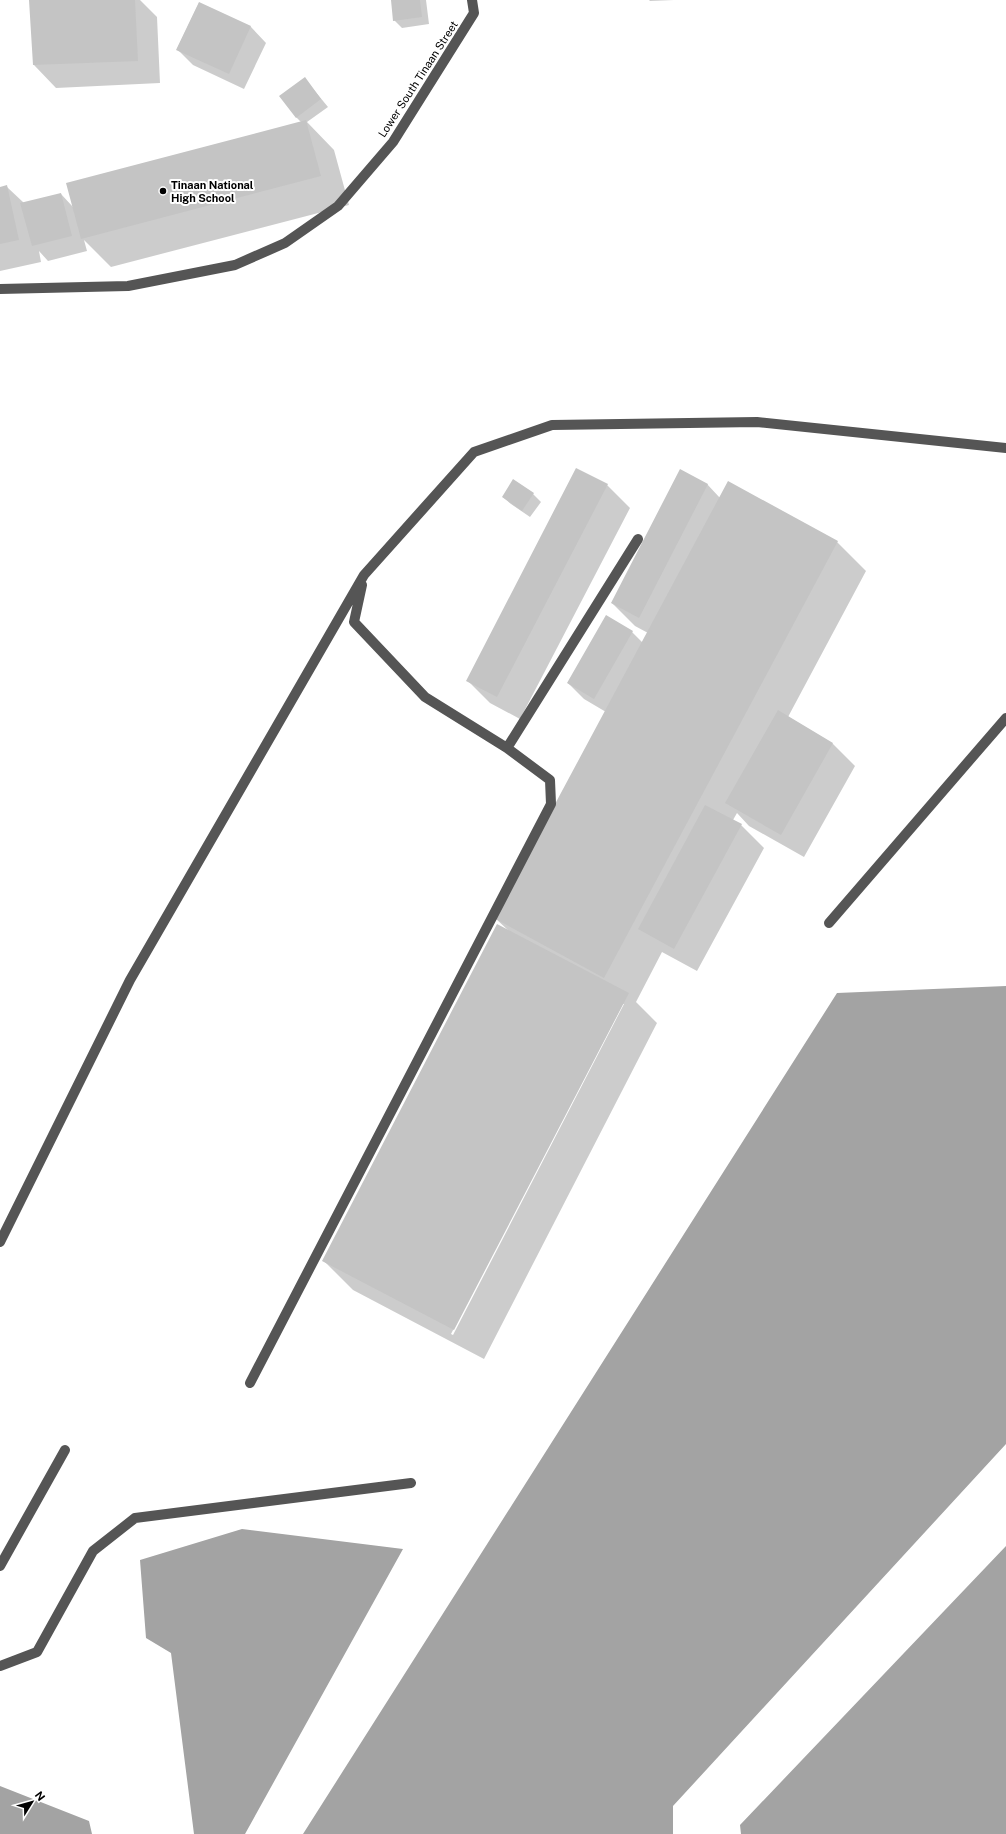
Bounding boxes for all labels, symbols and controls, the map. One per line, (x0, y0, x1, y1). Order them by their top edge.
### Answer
street label: Lower South Tinaan Street (376, 19, 460, 139)
place label: Tinaan National High School (171, 179, 254, 204)
marker: Tinaan National High School (158, 186, 168, 196)
north arrow (12, 1782, 52, 1822)
text: N (33, 1789, 47, 1803)

